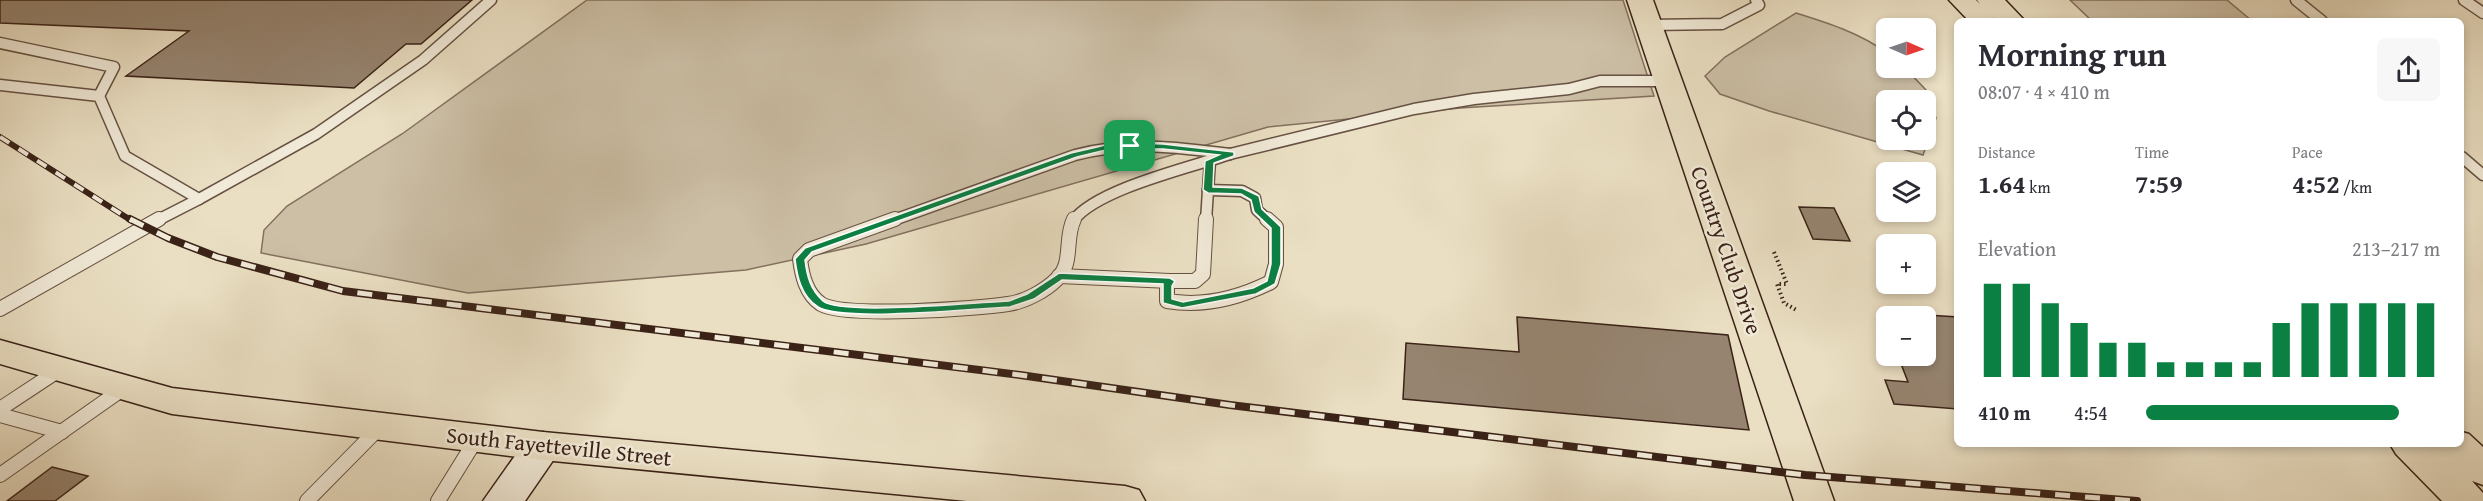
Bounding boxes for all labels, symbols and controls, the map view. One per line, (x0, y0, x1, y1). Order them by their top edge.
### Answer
north arrow (1876, 18, 1936, 78)
map controls (1876, 18, 1936, 366)
text: Morning run (1978, 30, 2167, 78)
button: share (2377, 38, 2440, 101)
text: 08:07 · 4 × 410 m (1978, 77, 2110, 106)
button: locate (1876, 90, 1936, 150)
pin (1104, 120, 1155, 171)
icon: arrive (1113, 129, 1146, 162)
text: Distance (1978, 140, 2035, 164)
text: Time (2135, 140, 2169, 164)
text: Pace (2292, 140, 2323, 164)
street label: Country Club Drive (1683, 162, 1771, 338)
button: layers (1876, 162, 1936, 222)
text: 1.64 (1978, 164, 2026, 203)
text: 7:59 (2135, 164, 2183, 203)
text: 4:52 (2292, 164, 2340, 203)
text: km (2026, 175, 2050, 199)
text: /km (2340, 175, 2372, 199)
button: + (1876, 234, 1936, 294)
text: Elevation (1978, 234, 2056, 263)
text: 213–217 m (2352, 234, 2440, 263)
button: − (1876, 306, 1936, 366)
text: 410 m (1978, 398, 2031, 427)
text: 4:54 (2074, 398, 2108, 427)
street label: South Fayetteville Street (445, 418, 673, 474)

